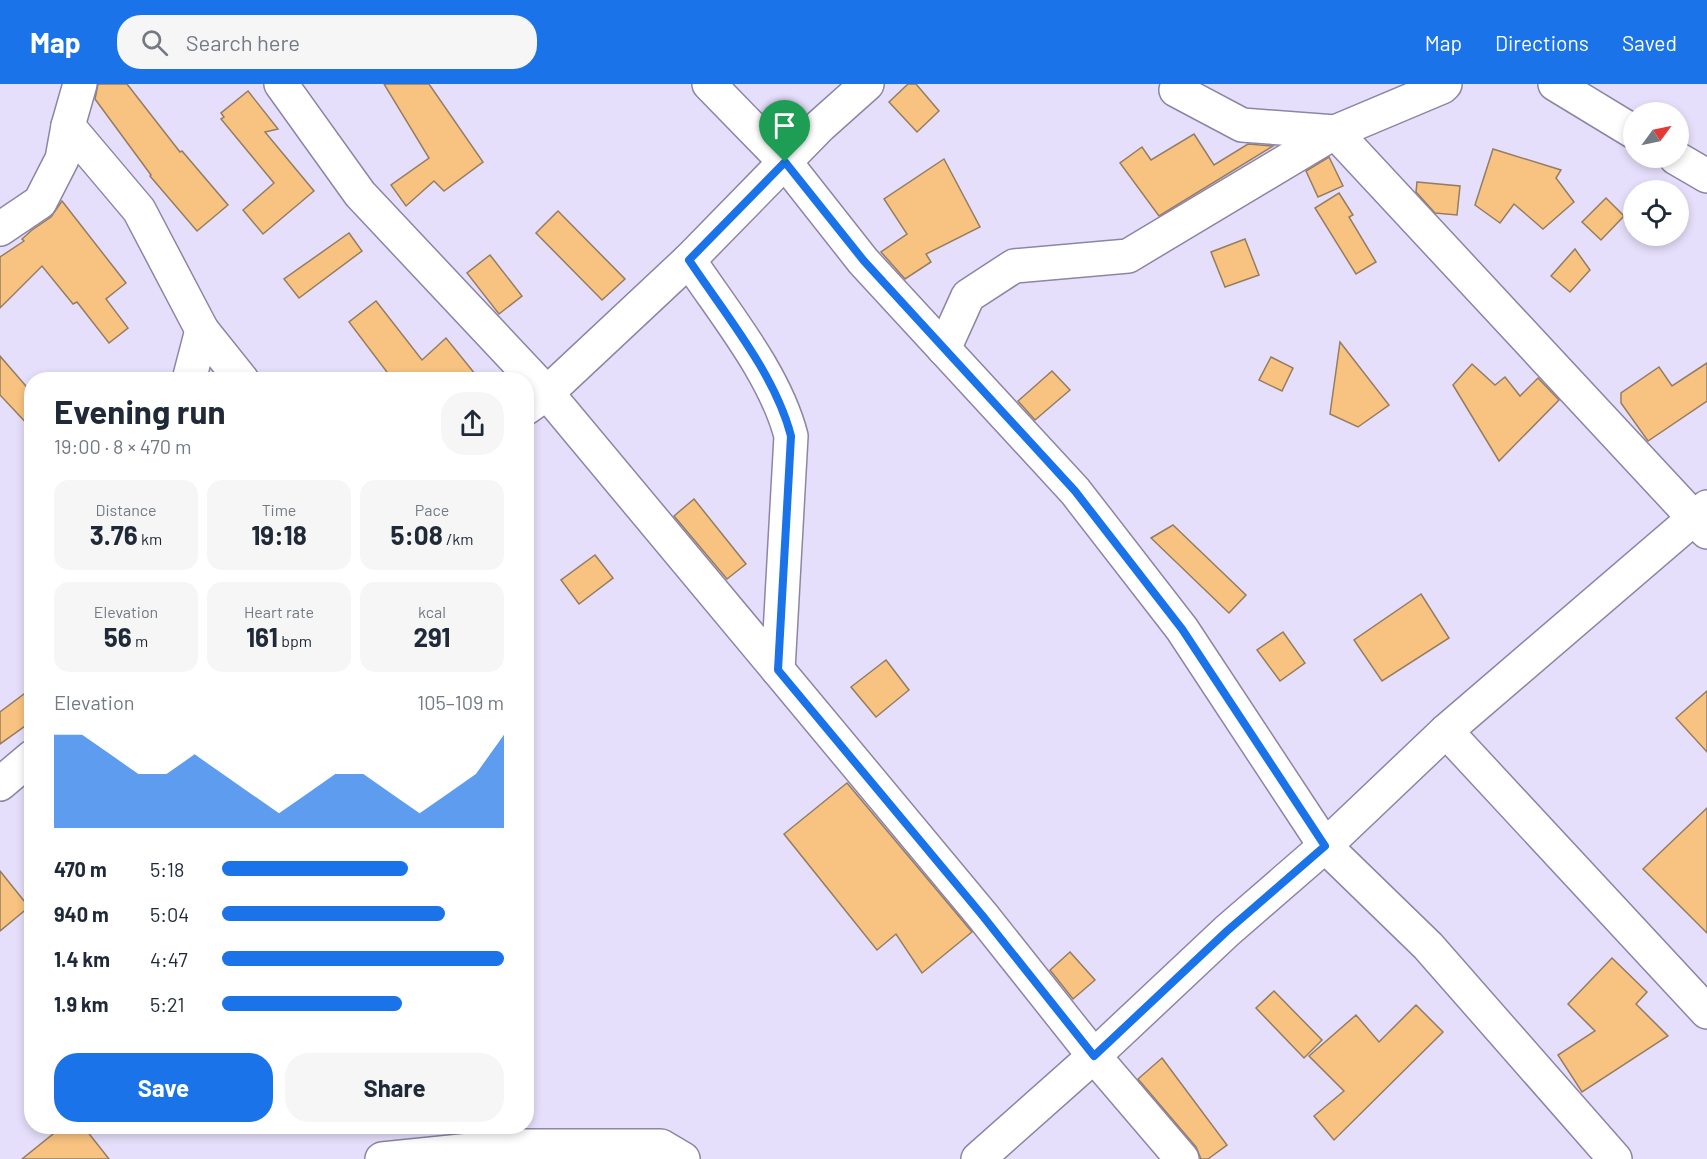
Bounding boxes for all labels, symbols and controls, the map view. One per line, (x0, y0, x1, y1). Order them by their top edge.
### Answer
search box (117, 15, 537, 69)
text: Map (30, 25, 81, 59)
icon: search (138, 26, 171, 59)
text: Search here (186, 29, 300, 55)
text: Map (1425, 30, 1462, 55)
text: Directions (1495, 30, 1589, 55)
text: Saved (1622, 30, 1677, 55)
pin (759, 100, 810, 162)
north arrow (1623, 102, 1689, 168)
map controls (1623, 102, 1689, 246)
icon: arrive (768, 109, 801, 142)
button: locate (1623, 180, 1689, 246)
text: Evening run (54, 391, 226, 431)
button: share (441, 392, 504, 455)
text: 19:00 · 8 × 470 m (54, 434, 192, 458)
text: Distance (96, 500, 156, 519)
text: Time (262, 500, 296, 519)
text: Pace (415, 500, 449, 519)
text: 3.76 (90, 519, 138, 550)
text: 19:18 (251, 519, 307, 550)
text: 5:08 (390, 519, 443, 550)
text: km (138, 529, 162, 548)
text: /km (443, 529, 474, 548)
text: Elevation (94, 602, 158, 621)
text: Heart rate (244, 602, 314, 621)
text: kcal (418, 602, 446, 621)
text: 56 (104, 621, 132, 652)
text: 161 (246, 621, 278, 652)
text: 291 (413, 621, 451, 652)
text: m (132, 631, 148, 650)
text: bpm (278, 631, 312, 650)
text: Elevation (54, 690, 135, 714)
text: 105–109 m (417, 690, 504, 714)
text: 470 m (54, 857, 107, 881)
text: 5:18 (150, 857, 184, 881)
text: 940 m (54, 902, 109, 926)
text: 5:04 (150, 902, 189, 926)
text: 1.4 km (54, 947, 110, 971)
text: 4:47 (150, 947, 188, 971)
text: 1.9 km (54, 992, 108, 1016)
text: 5:21 (150, 992, 185, 1016)
button: Save (54, 1053, 273, 1122)
button: Share (285, 1053, 504, 1122)

